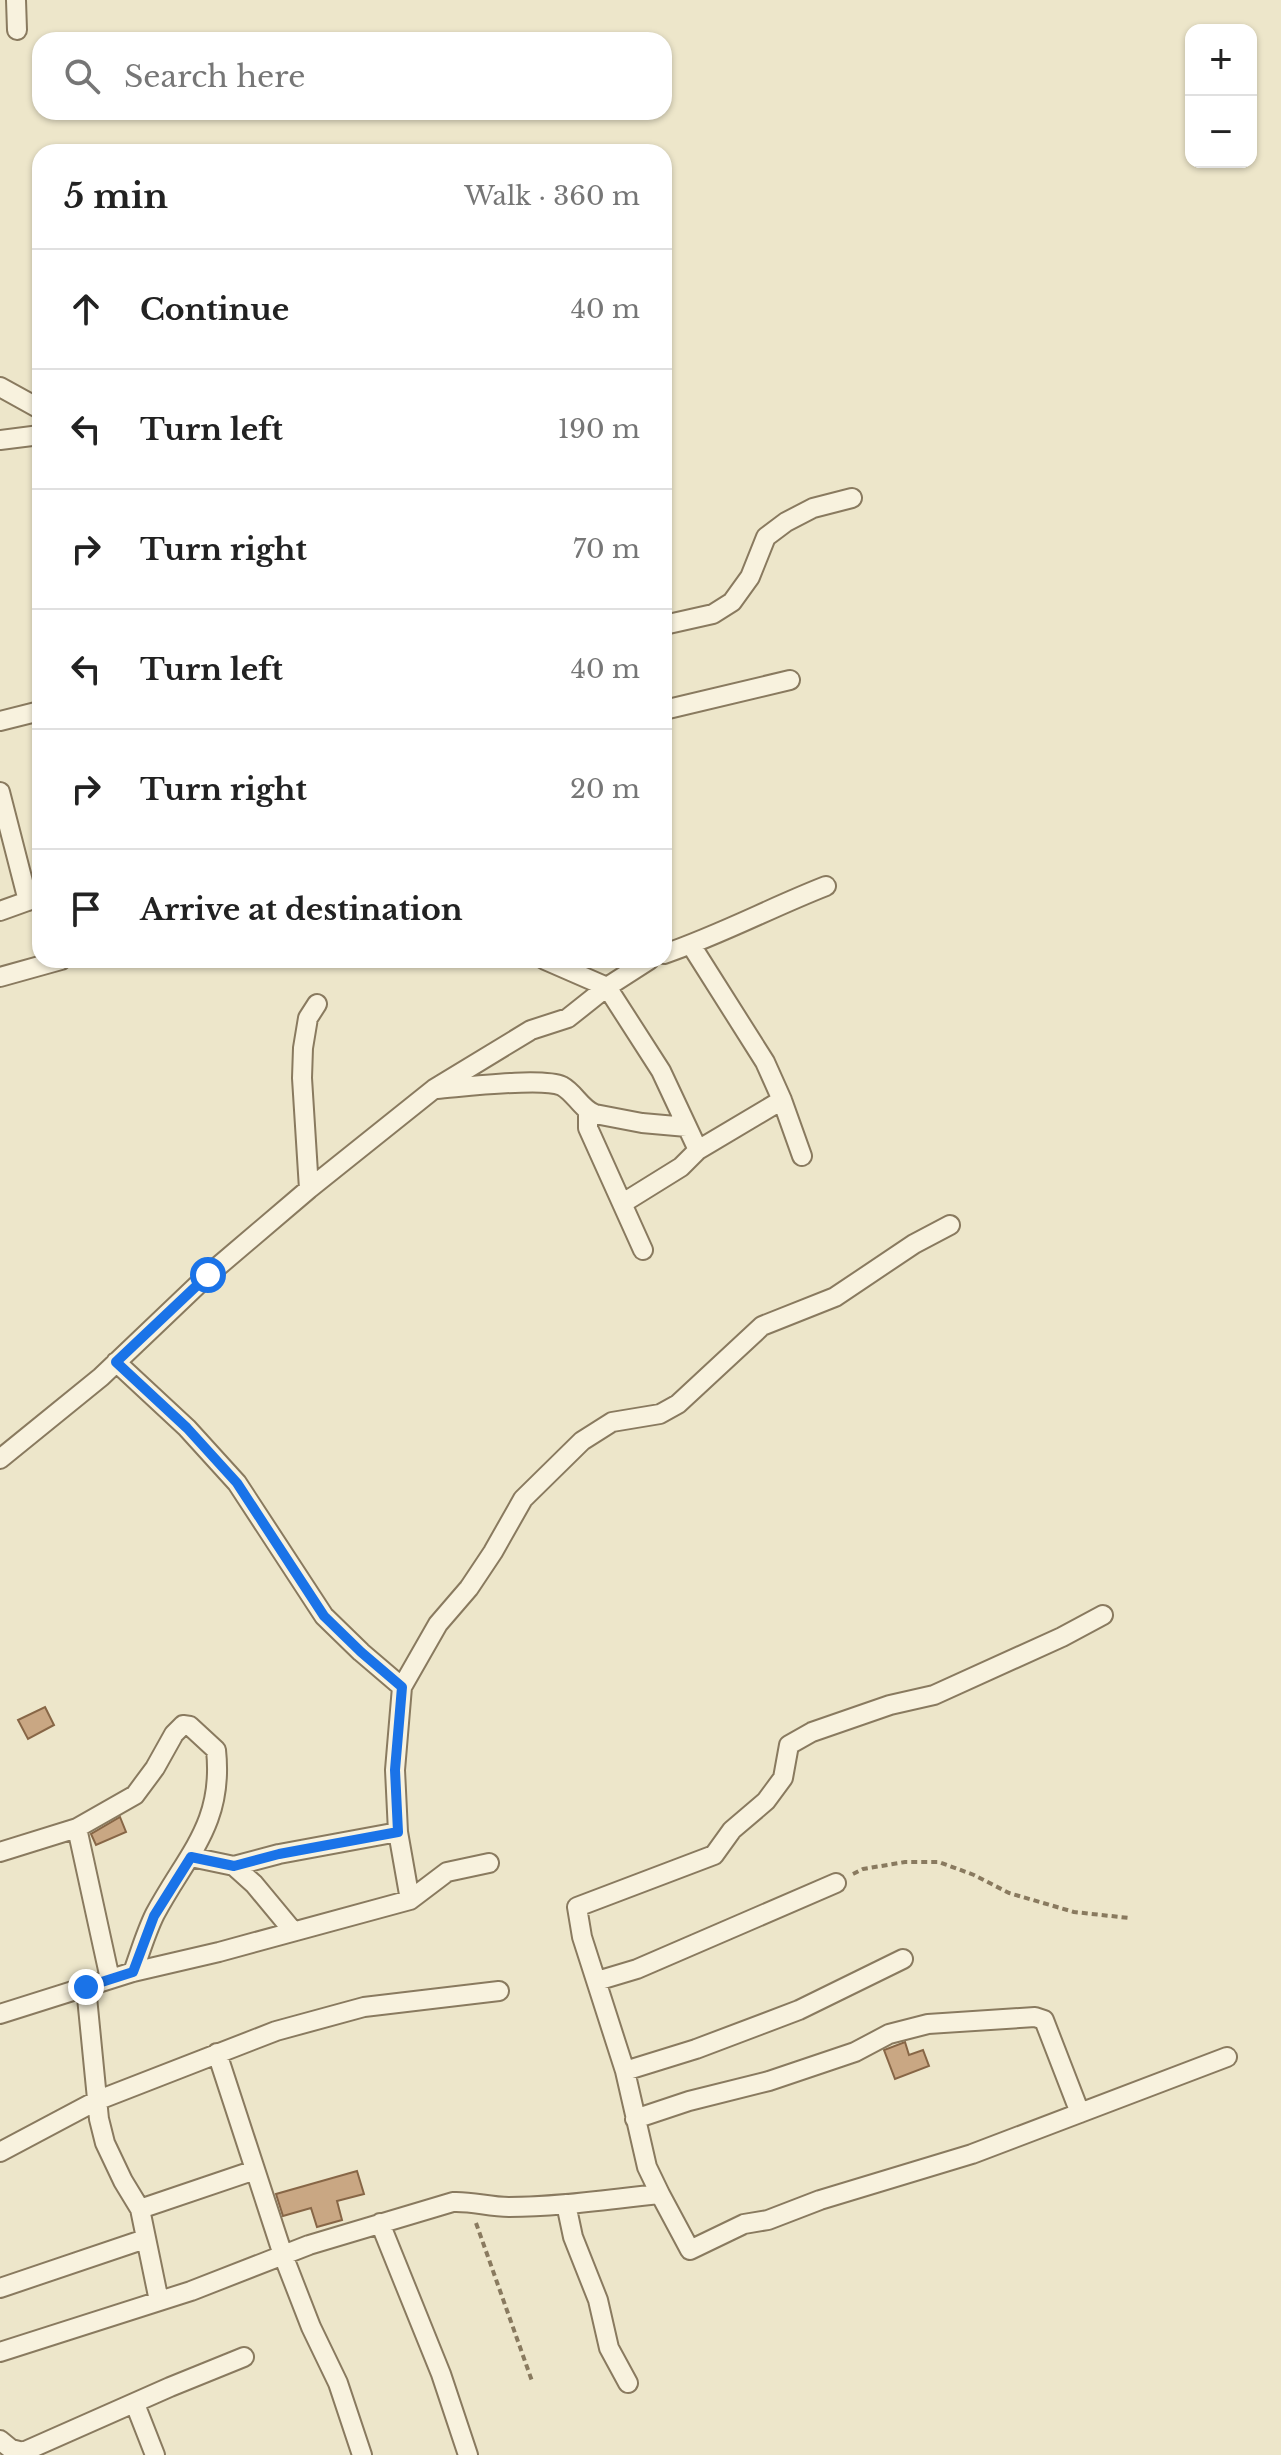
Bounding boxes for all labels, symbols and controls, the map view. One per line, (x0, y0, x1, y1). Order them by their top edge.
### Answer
map controls (1185, 24, 1257, 168)
button: + (1185, 24, 1257, 96)
search box (32, 32, 672, 120)
icon: search (60, 54, 104, 98)
text: Search here (124, 58, 305, 95)
button: − (1185, 96, 1257, 168)
text: 5 min (64, 175, 168, 217)
text: Walk · 360 m (464, 180, 640, 212)
icon: ahead (64, 287, 108, 331)
text: Continue (140, 291, 289, 328)
text: 40 m (571, 293, 640, 325)
icon: left (64, 407, 108, 451)
text: Turn left (140, 411, 283, 448)
text: 190 m (558, 413, 640, 445)
icon: right (64, 527, 108, 571)
text: Turn right (140, 531, 307, 568)
text: 70 m (573, 533, 640, 565)
icon: left (64, 647, 108, 691)
text: Turn left (140, 651, 283, 688)
text: 40 m (571, 653, 640, 685)
icon: right (64, 767, 108, 811)
text: Turn right (140, 771, 307, 808)
text: 20 m (570, 773, 640, 805)
icon: arrive (64, 887, 108, 931)
text: Arrive at destination (140, 891, 463, 928)
route start (190, 1257, 226, 1293)
route end (68, 1969, 104, 2005)

